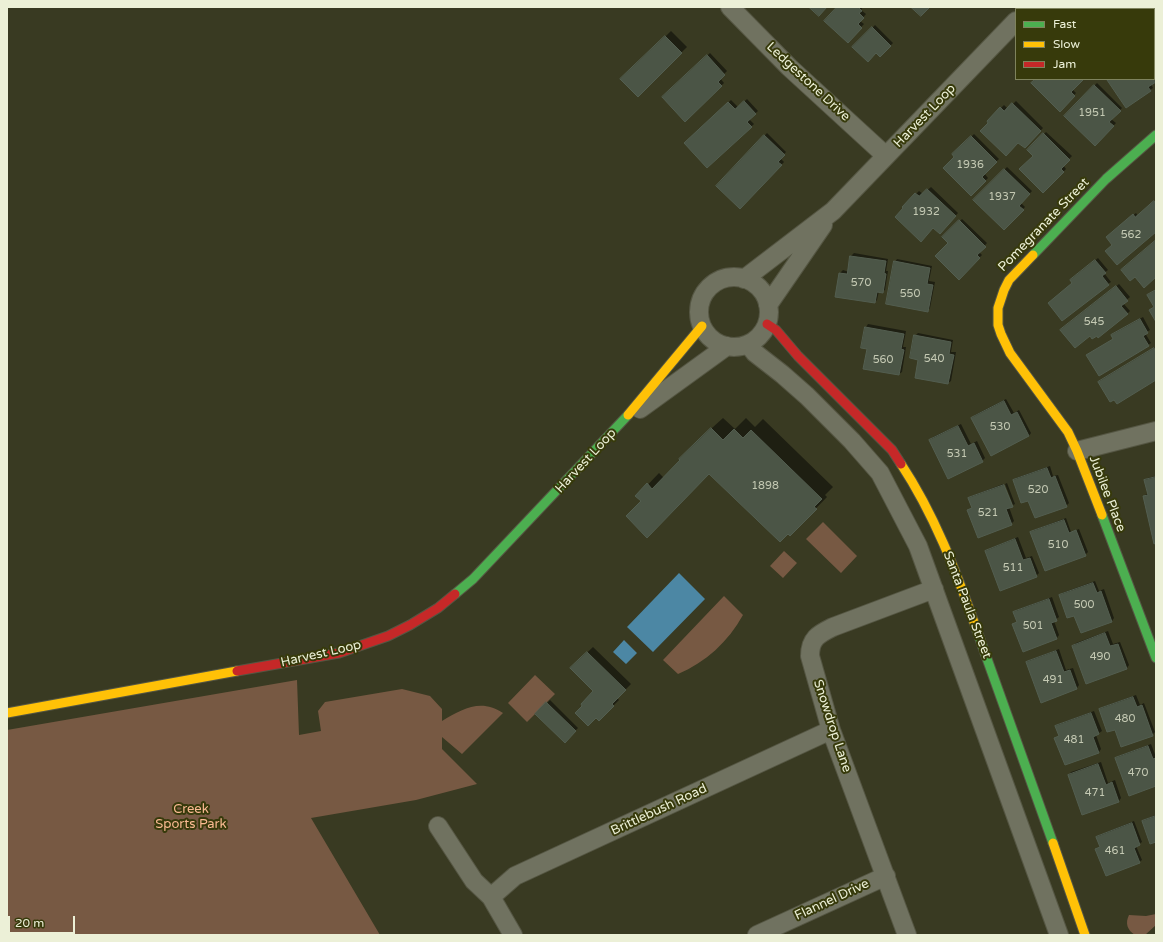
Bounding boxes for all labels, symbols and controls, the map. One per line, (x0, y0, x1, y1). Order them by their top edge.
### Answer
legend (1015, 8, 1155, 80)
text: Fast (1053, 17, 1076, 31)
text: Slow (1053, 37, 1080, 51)
street label: Ledgestone Drive (763, 39, 853, 125)
text: Jam (1053, 57, 1076, 71)
street label: Harvest Loop (891, 81, 959, 151)
house number: 1951 (1078, 106, 1106, 120)
house number: 1936 (956, 158, 984, 172)
street label: Pomegranate Street (995, 175, 1093, 275)
house number: 1937 (988, 190, 1016, 204)
house number: 1932 (912, 205, 940, 219)
house number: 562 (1121, 228, 1141, 242)
house number: 570 (851, 276, 871, 290)
house number: 550 (900, 287, 920, 301)
house number: 545 (1084, 315, 1104, 329)
house number: 540 (924, 352, 944, 366)
house number: 560 (873, 353, 893, 367)
house number: 530 (990, 420, 1010, 434)
street label: Harvest Loop (552, 426, 620, 496)
house number: 531 (947, 447, 967, 461)
street label: Jubilee Place (1085, 454, 1129, 534)
house number: 1898 (751, 479, 779, 493)
house number: 520 (1028, 483, 1048, 497)
house number: 521 (978, 506, 998, 520)
house number: 510 (1048, 538, 1068, 552)
street label: Santa Paula Street (939, 549, 995, 661)
house number: 511 (1003, 561, 1023, 575)
house number: 500 (1074, 598, 1094, 612)
house number: 501 (1023, 619, 1043, 633)
street label: Harvest Loop (279, 637, 363, 671)
house number: 490 (1090, 650, 1110, 664)
house number: 491 (1043, 673, 1063, 687)
street label: Snowdrop Lane (810, 678, 854, 774)
house number: 480 (1115, 712, 1135, 726)
house number: 481 (1064, 733, 1084, 747)
house number: 470 (1128, 766, 1148, 780)
street label: Brittlebush Road (609, 781, 709, 839)
house number: 471 (1085, 786, 1105, 800)
park label: Creek Sports Park (155, 802, 227, 833)
house number: 461 (1105, 844, 1125, 858)
street label: Flannel Drive (792, 876, 872, 924)
scale bar (10, 908, 77, 934)
text: 20 m (15, 916, 44, 930)

